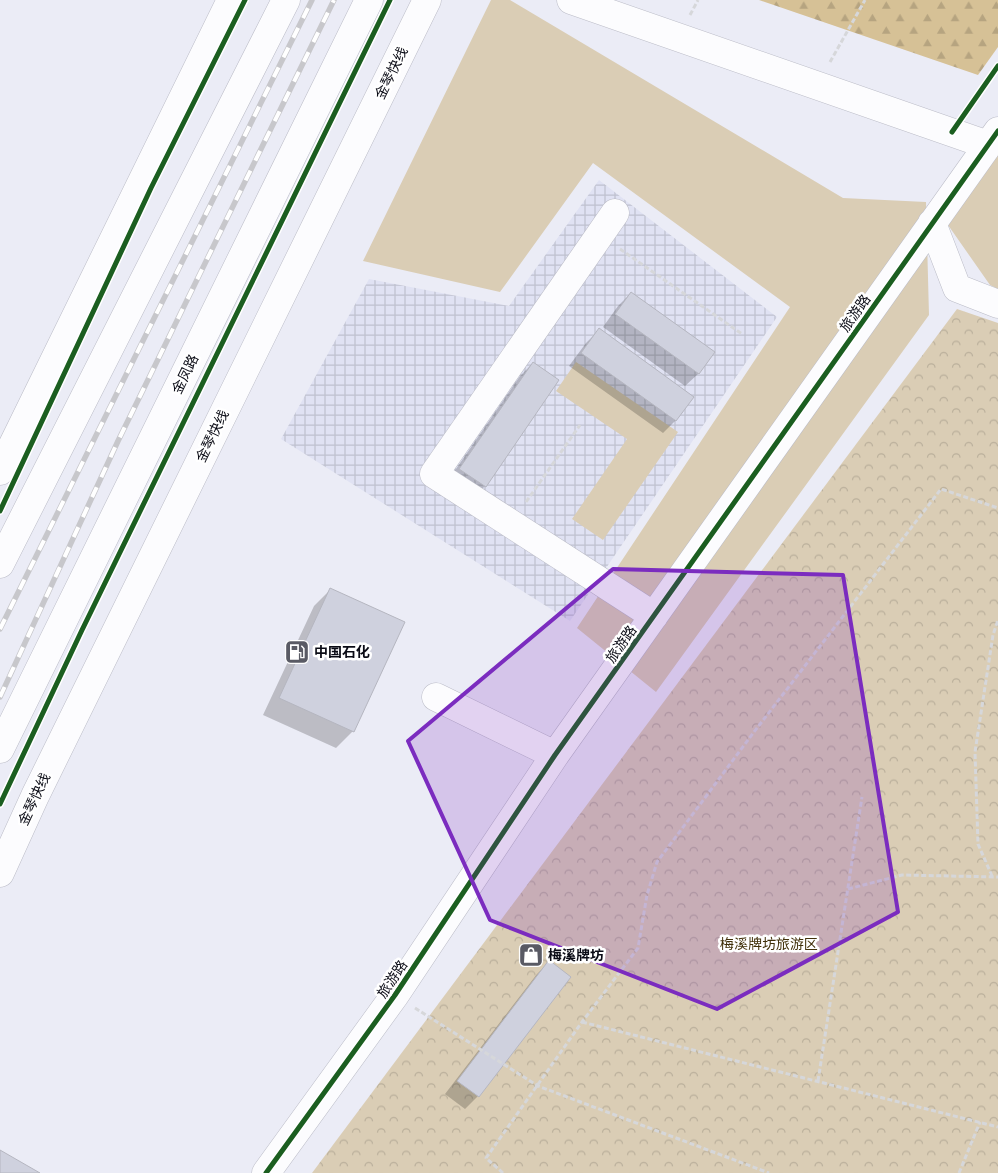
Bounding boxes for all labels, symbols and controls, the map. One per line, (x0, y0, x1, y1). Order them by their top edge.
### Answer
street label: 金琴快线 (372, 44, 410, 102)
street label: 旅游路 (836, 291, 874, 335)
street label: 金凤路 (169, 352, 201, 396)
street label: 金琴快线 (193, 407, 231, 465)
street label: 旅游路 (602, 622, 640, 666)
fuel station icon: 中国石化 (284, 639, 310, 665)
place label: 中国石化 (314, 644, 370, 660)
street label: 金琴快线 (15, 770, 53, 828)
park label: 梅溪牌坊旅游区 (720, 936, 818, 952)
shop icon: 梅溪牌坊 (518, 942, 544, 968)
place label: 梅溪牌坊 (548, 947, 604, 963)
street label: 旅游路 (374, 957, 410, 1001)

